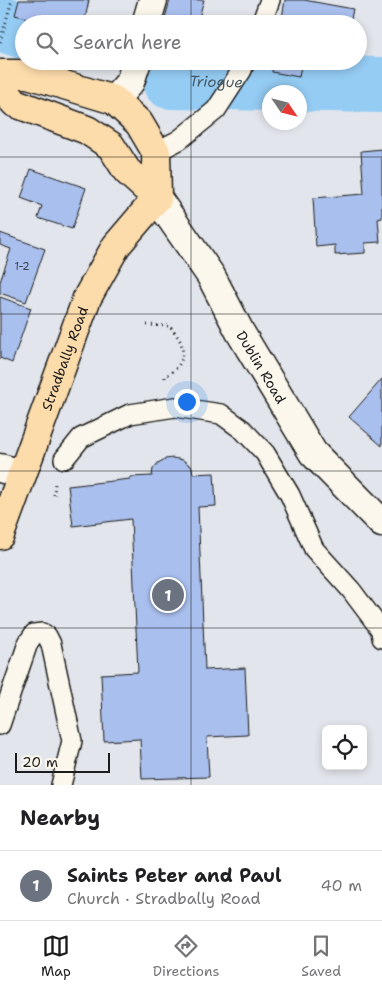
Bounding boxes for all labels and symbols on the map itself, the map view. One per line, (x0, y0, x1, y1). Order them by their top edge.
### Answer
water label: Triogue (189, 71, 243, 92)
north arrow (262, 85, 307, 130)
house number: 1-2 (14, 259, 30, 274)
street label: Stradbally Road (37, 304, 92, 413)
street label: Dublin Road (232, 327, 290, 407)
your location (174, 389, 200, 415)
pin: 1 (152, 576, 184, 614)
scale bar (15, 750, 110, 773)

